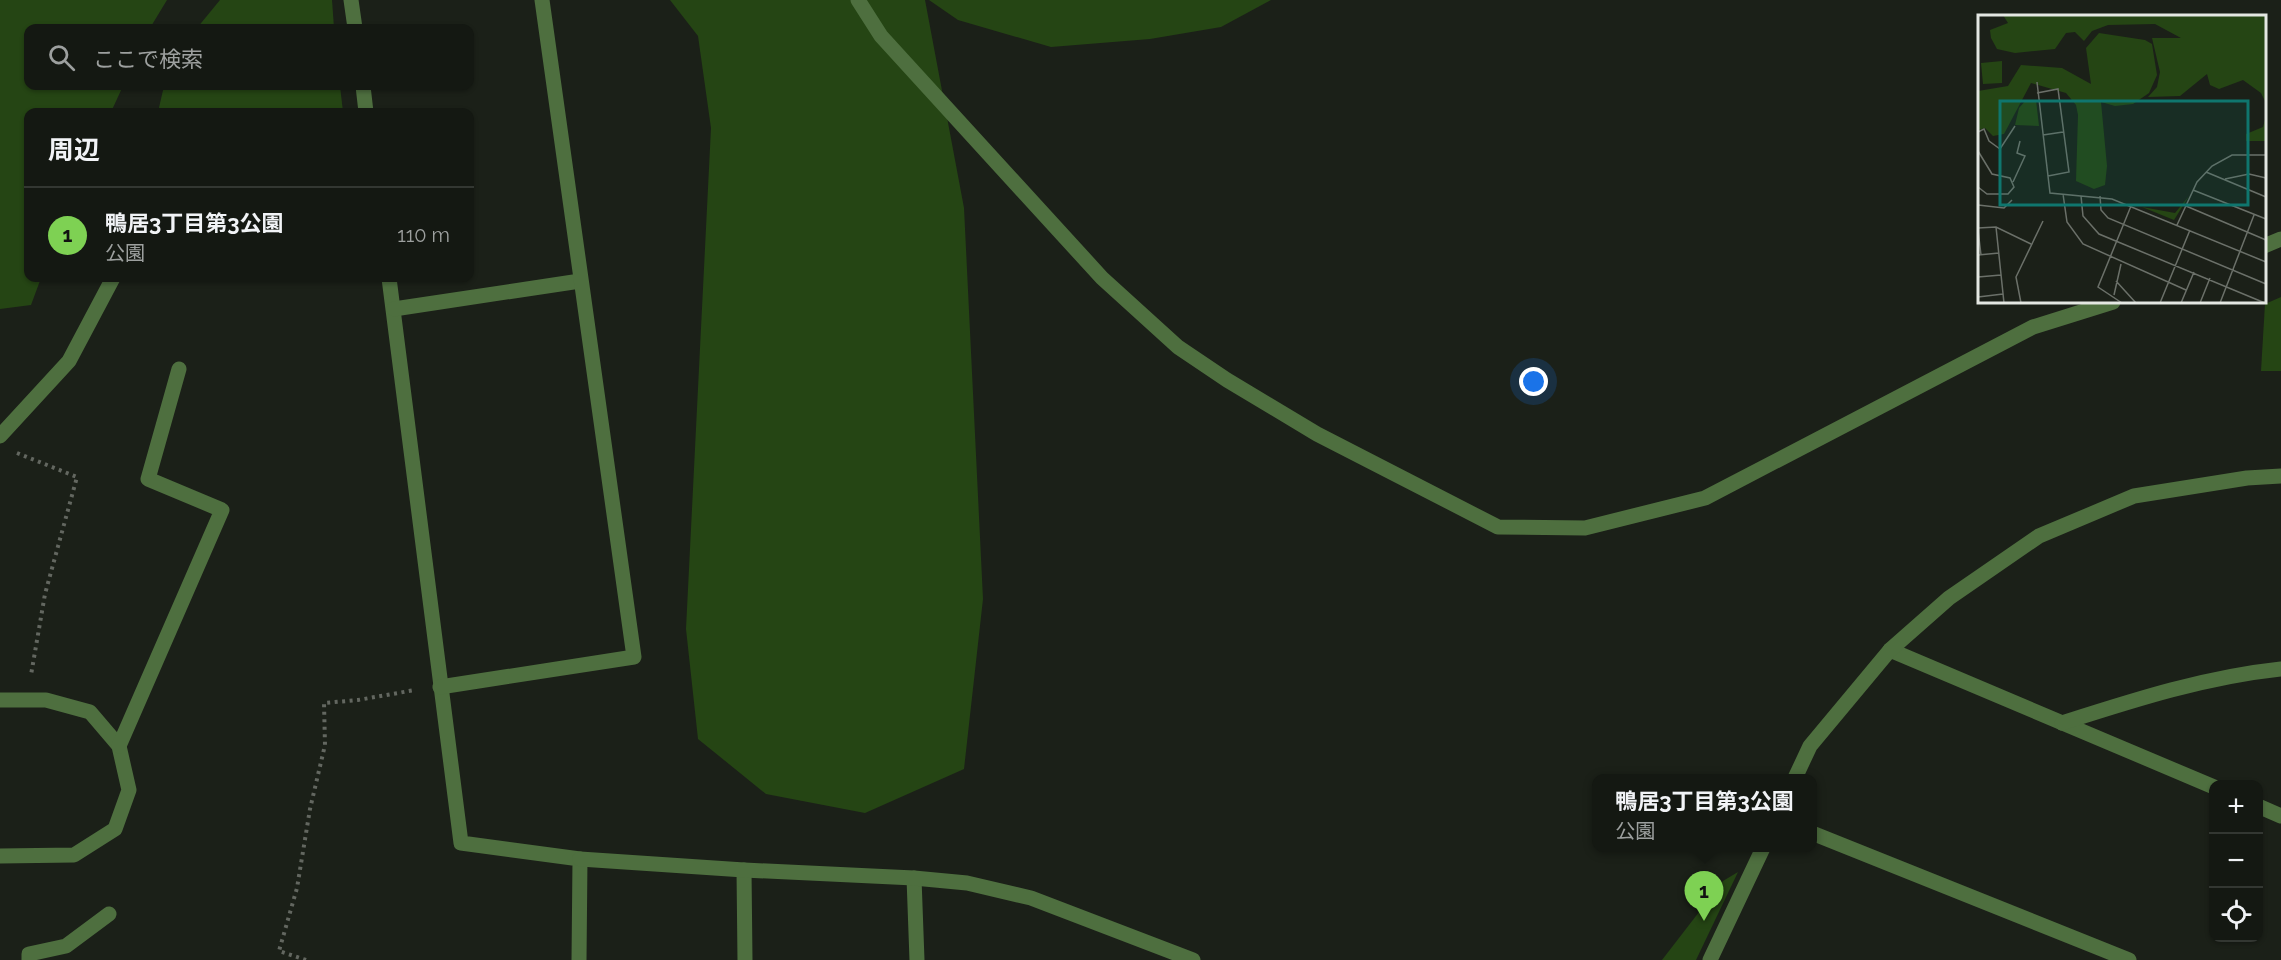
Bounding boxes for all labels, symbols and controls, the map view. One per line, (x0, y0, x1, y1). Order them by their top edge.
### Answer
inset map (1978, 15, 2266, 303)
search box (24, 24, 474, 90)
icon: search (45, 41, 78, 74)
text: ここで検索 (93, 46, 203, 72)
text: 周辺 (48, 135, 100, 165)
text: 鴨居3丁目第3公園 (105, 210, 284, 236)
text: 1 (63, 223, 72, 247)
text: 110 m (397, 223, 450, 247)
text: 公園 (105, 241, 145, 265)
your location (1519, 367, 1548, 396)
popup (1592, 774, 1817, 852)
map controls (2209, 780, 2263, 942)
button: + (2209, 780, 2263, 834)
text: 鴨居3丁目第3公園 (1615, 788, 1794, 814)
text: 公園 (1615, 819, 1655, 843)
button: − (2209, 834, 2263, 888)
pin: 1 (1684, 872, 1724, 921)
button: locate (2209, 888, 2263, 942)

